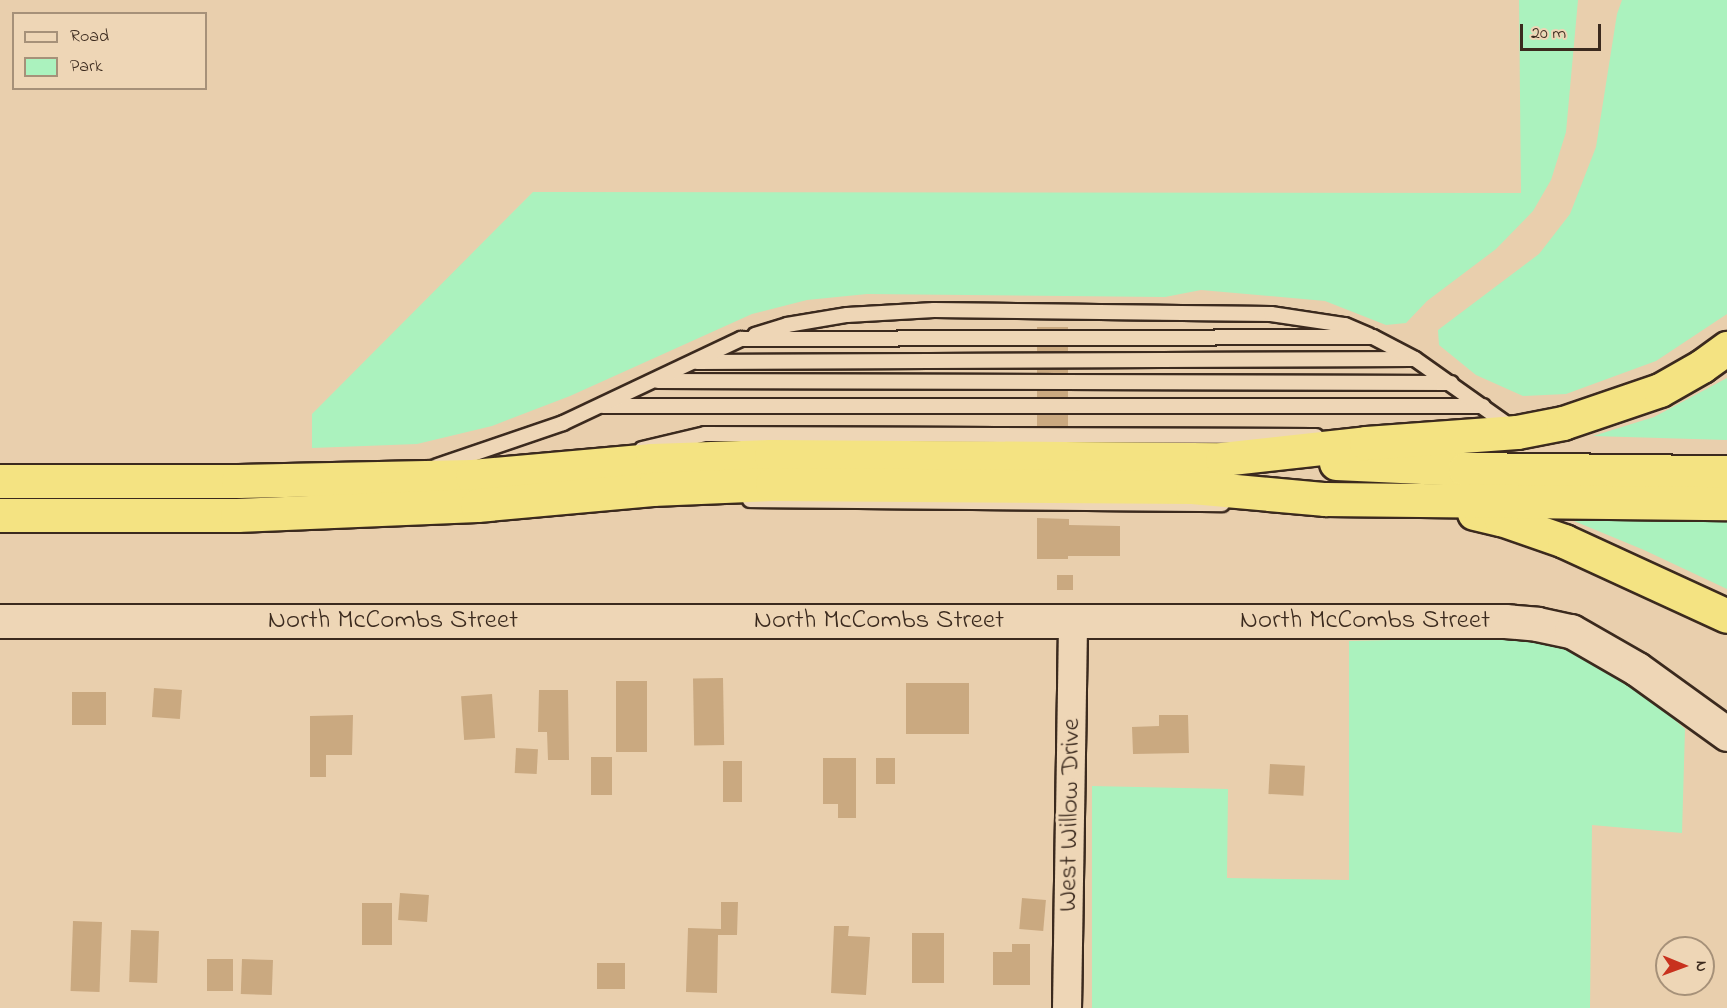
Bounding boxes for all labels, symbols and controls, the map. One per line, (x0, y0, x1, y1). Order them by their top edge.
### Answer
legend (12, 12, 207, 90)
scale bar (1523, 12, 1604, 50)
text: 20 m (1531, 21, 1566, 47)
text: Road (70, 24, 109, 50)
text: Park (70, 54, 103, 80)
street label: North McCombs Street (268, 605, 518, 637)
street label: North McCombs Street (754, 605, 1004, 637)
street label: North McCombs Street (1240, 605, 1490, 637)
street label: West Willow Drive (1052, 718, 1088, 912)
north arrow (1655, 936, 1715, 996)
text: N (1689, 961, 1713, 972)

